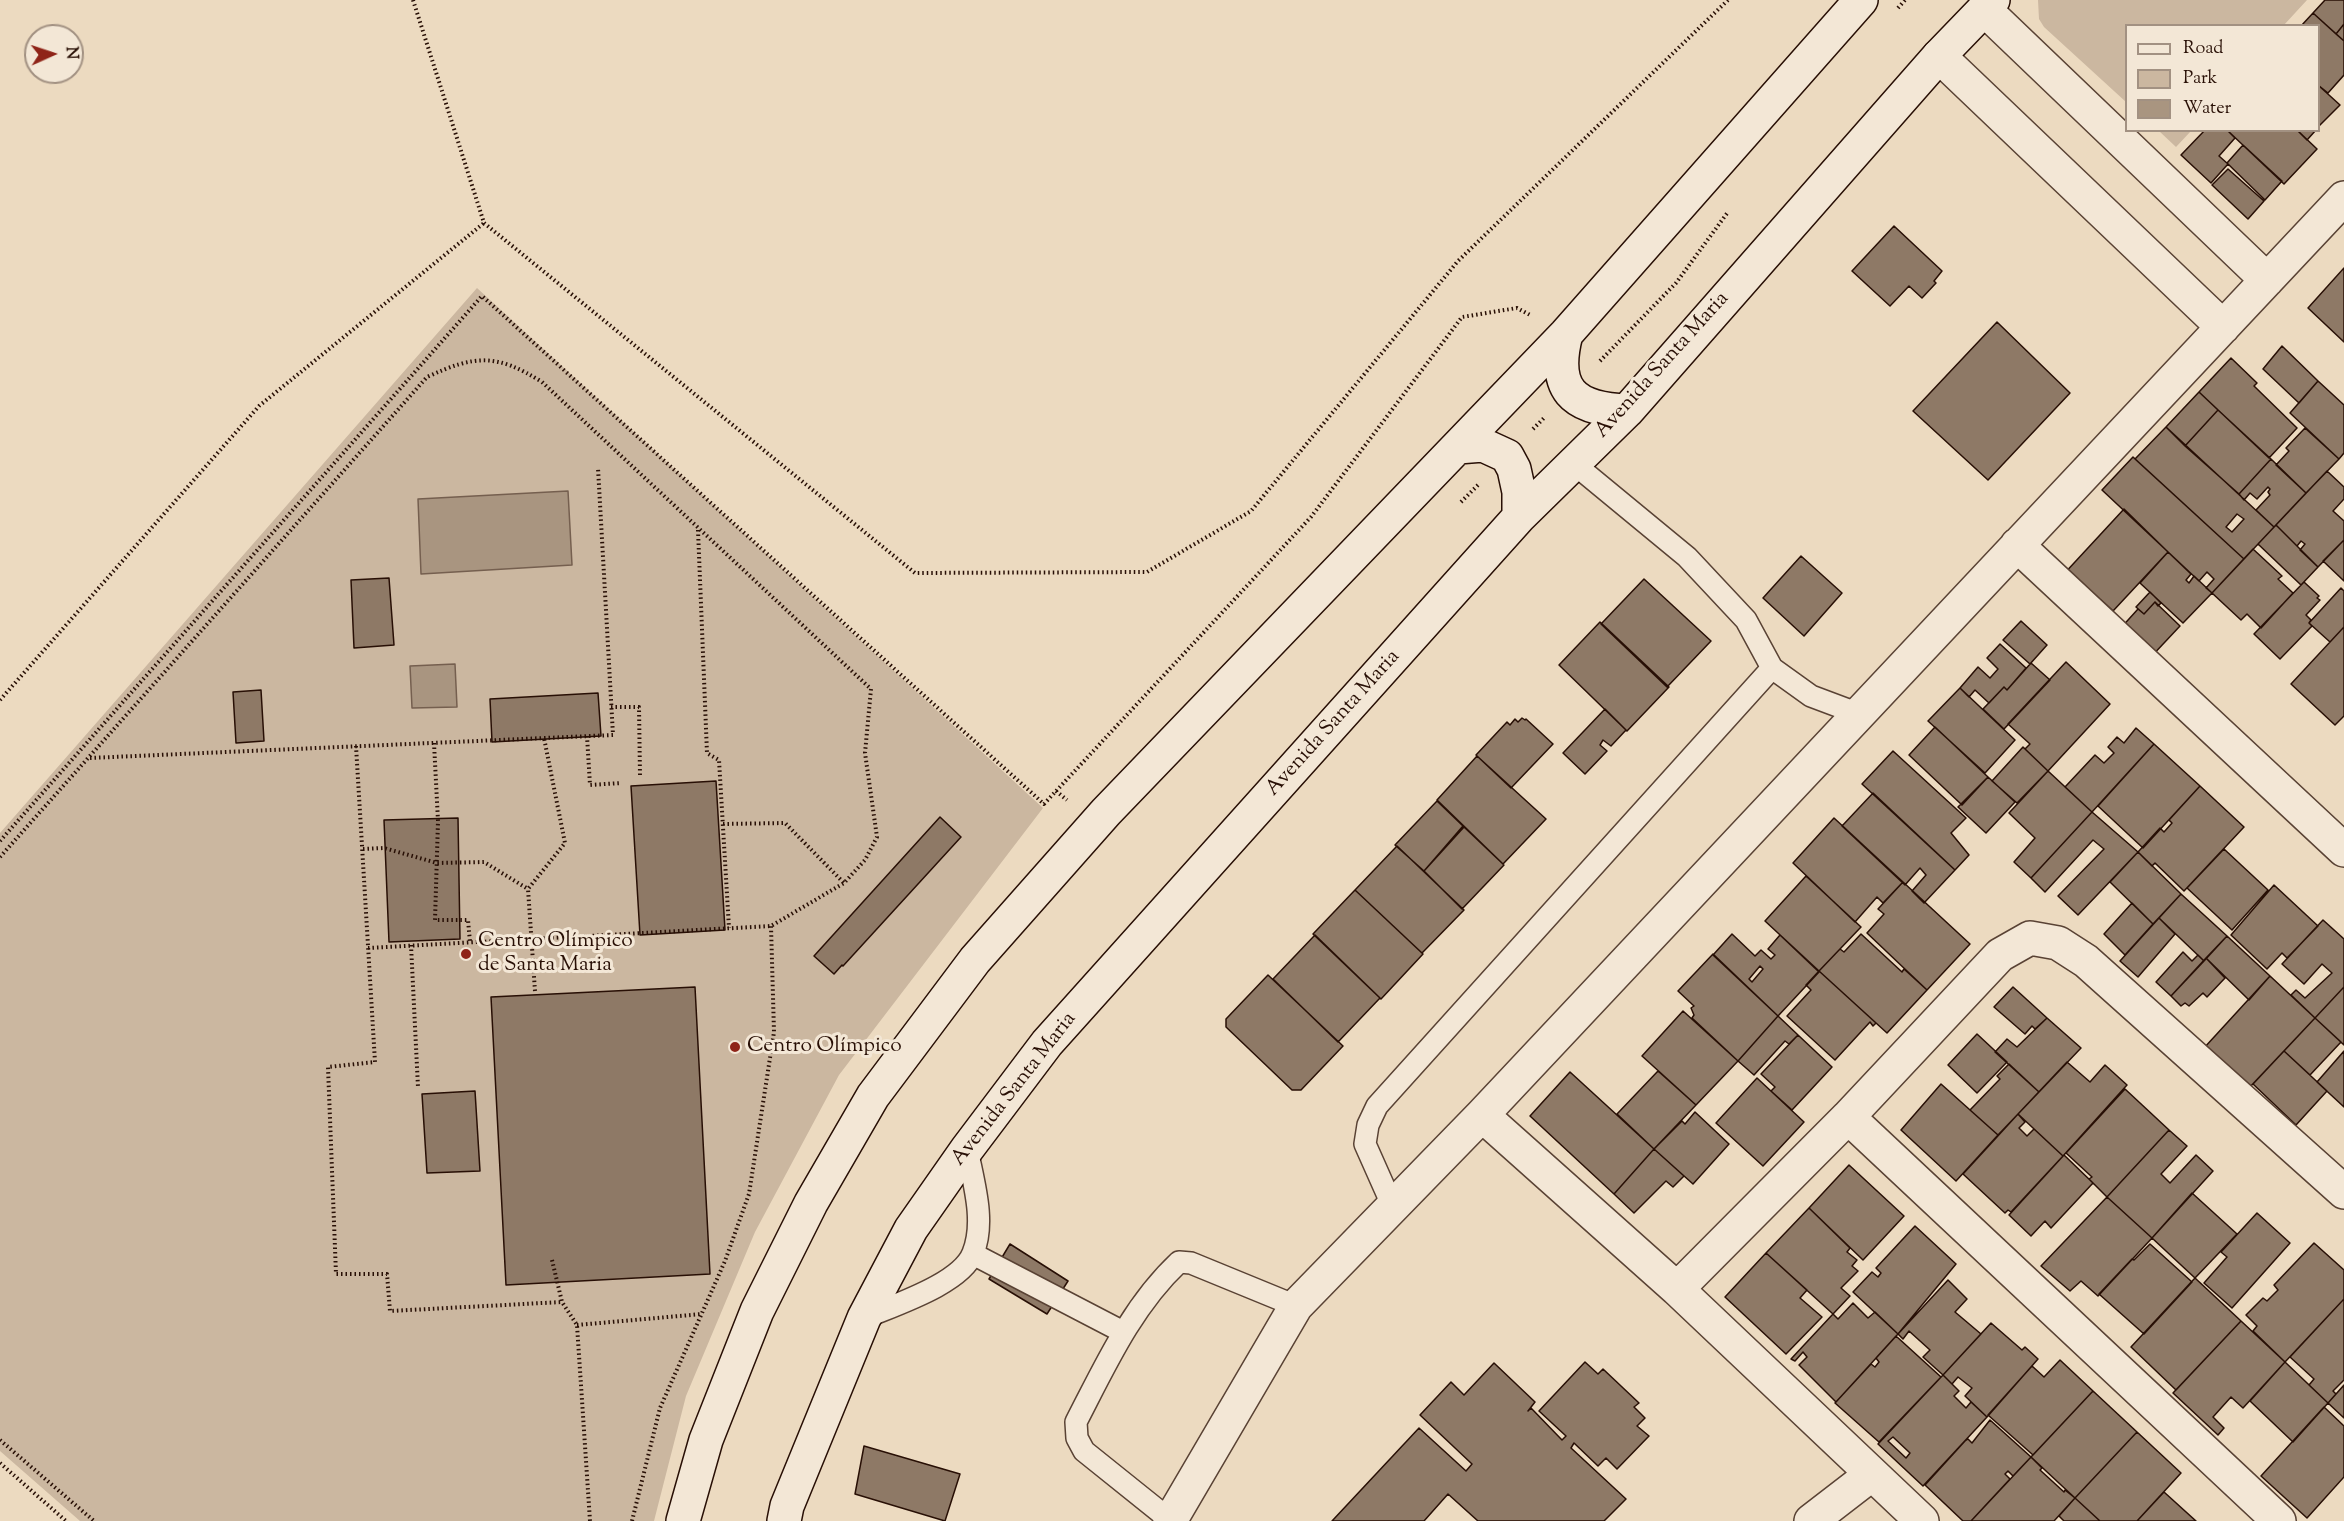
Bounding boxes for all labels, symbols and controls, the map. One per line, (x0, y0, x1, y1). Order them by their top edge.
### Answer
north arrow (24, 24, 84, 84)
legend (2125, 24, 2320, 132)
text: Road (2183, 36, 2223, 62)
text: N (59, 46, 82, 60)
text: Park (2183, 66, 2217, 92)
text: Water (2183, 96, 2231, 122)
street label: Avenida Santa Maria (1591, 288, 1735, 444)
street label: Avenida Santa Maria (1262, 646, 1406, 802)
place label: Centro Olímpico de Santa Maria (478, 929, 633, 979)
marker: Centro Olímpico de Santa Maria (459, 947, 473, 961)
street label: Avenida Santa Maria (947, 1008, 1083, 1172)
place label: Centro Olímpico (747, 1034, 902, 1060)
marker: Centro Olímpico (728, 1040, 742, 1054)

